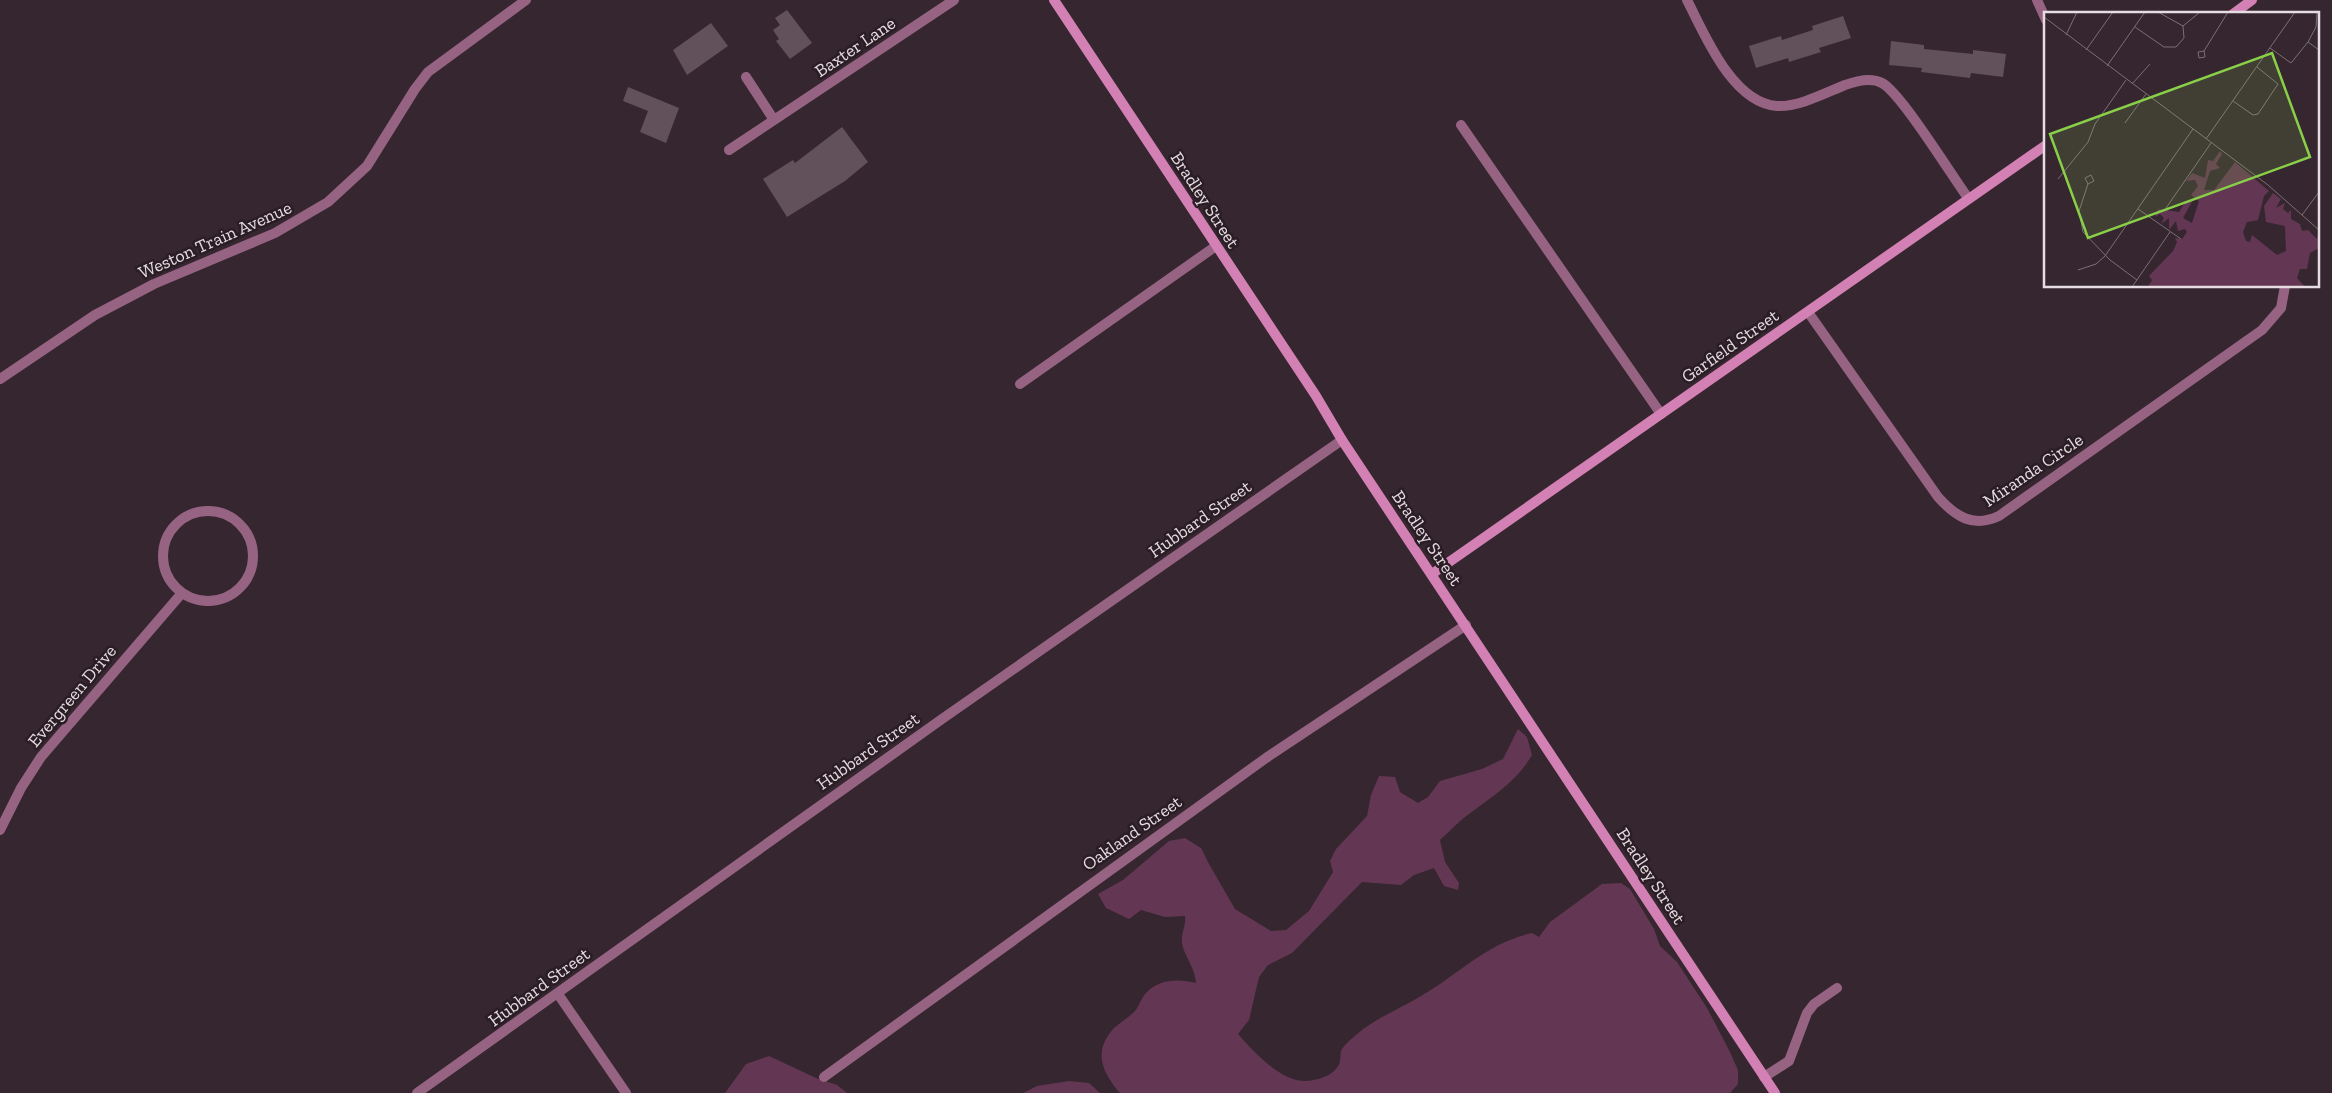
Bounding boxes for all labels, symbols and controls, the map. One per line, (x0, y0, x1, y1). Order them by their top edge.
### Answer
street label: Baxter Lane (810, 12, 900, 82)
inset map (2044, 12, 2320, 288)
street label: Bradley Street (1166, 148, 1244, 252)
street label: Weston Train Avenue (135, 196, 295, 284)
street label: Garfield Street (1677, 304, 1783, 388)
street label: Miranda Circle (1979, 428, 2087, 512)
street label: Hubbard Street (1144, 475, 1256, 562)
street label: Bradley Street (1387, 486, 1467, 590)
street label: Evergreen Drive (23, 640, 121, 752)
street label: Hubbard Street (812, 707, 924, 794)
street label: Oakland Street (1078, 790, 1186, 875)
street label: Bradley Street (1612, 824, 1690, 928)
street label: Hubbard Street (484, 943, 594, 1031)

